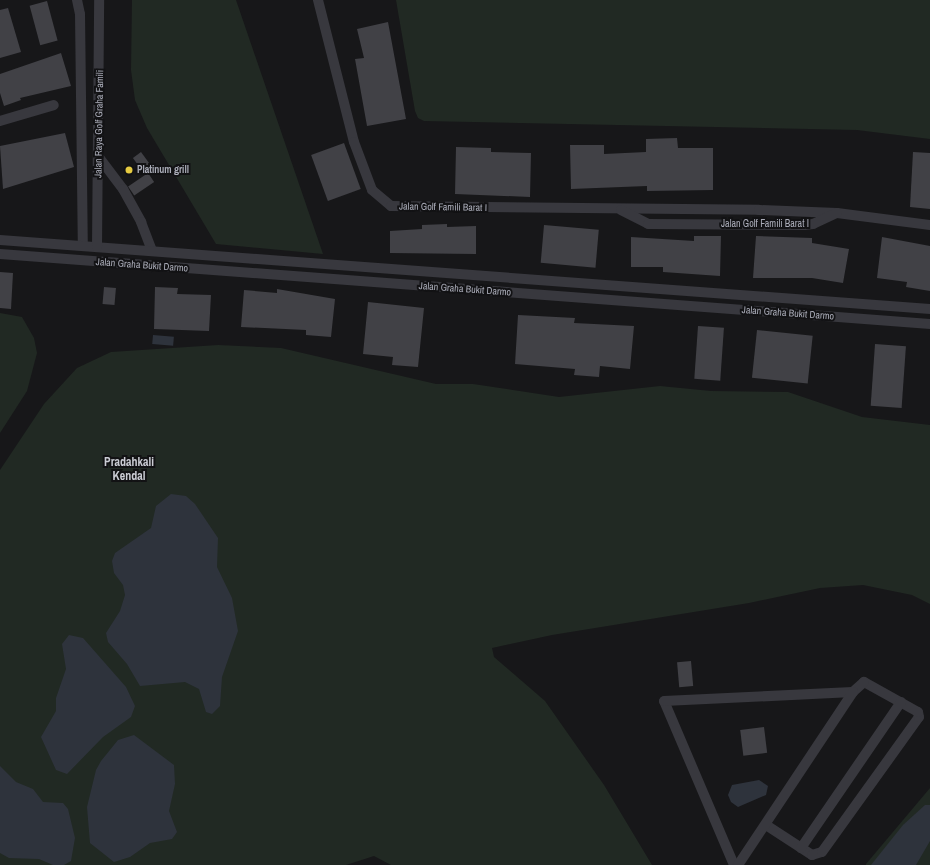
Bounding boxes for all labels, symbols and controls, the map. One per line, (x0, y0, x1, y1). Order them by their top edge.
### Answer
street label: Jalan Raya Golf Graha Famili (92, 70, 106, 178)
place label: Platinum grill (137, 164, 189, 176)
marker: Platinum grill (124, 165, 134, 175)
street label: Jalan Golf Famili Barat I (399, 200, 487, 214)
street label: Jalan Golf Famili Barat I (721, 218, 809, 230)
street label: Jalan Graha Bukit Darmo (95, 256, 189, 274)
street label: Jalan Graha Bukit Darmo (418, 280, 512, 298)
street label: Jalan Graha Bukit Darmo (741, 304, 835, 322)
district label: Pradahkali Kendal (104, 456, 154, 484)

